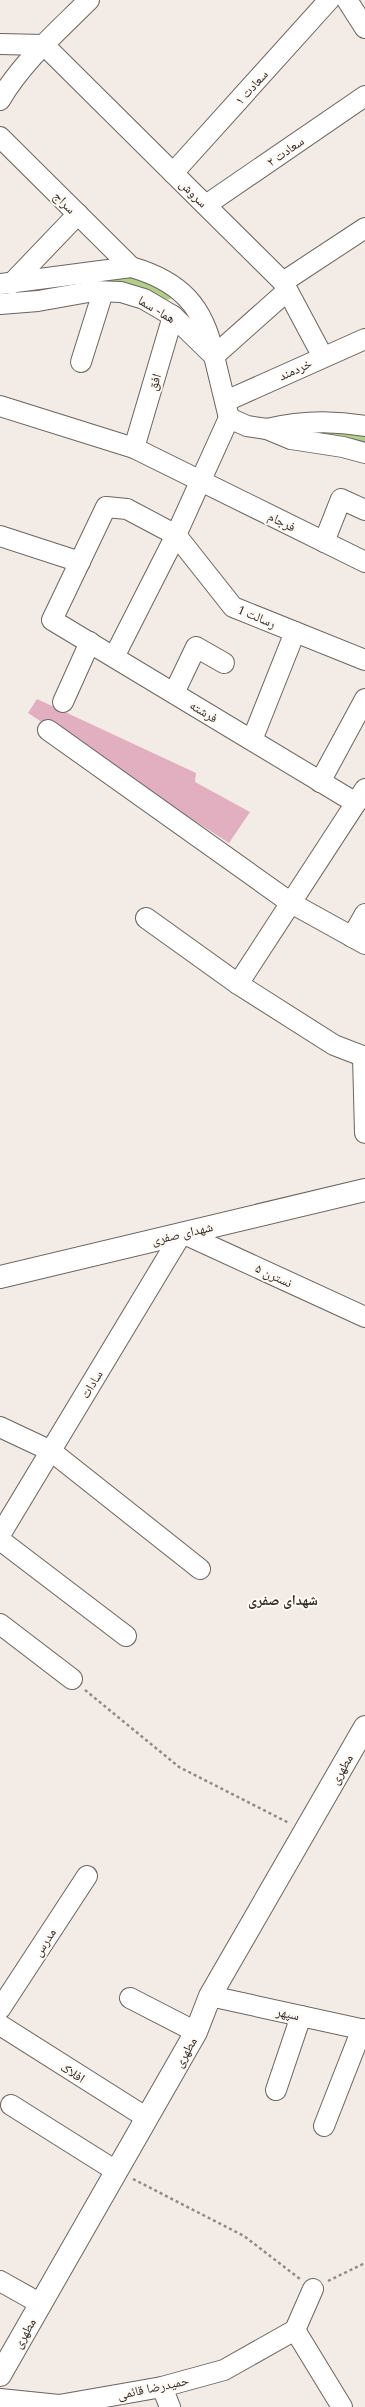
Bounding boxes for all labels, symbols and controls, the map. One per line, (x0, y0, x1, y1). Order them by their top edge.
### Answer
street label: سعادت ۱ (230, 65, 273, 110)
street label: سعادت ۲ (263, 132, 308, 172)
street label: سروش (175, 175, 212, 212)
street label: سراج (48, 187, 80, 219)
street label: هما- سما (134, 291, 179, 329)
street label: خردمند (275, 354, 315, 386)
street label: افق (143, 371, 167, 393)
street label: فرجام (264, 507, 299, 537)
street label: رسالت 1 (234, 600, 279, 634)
street label: فرشته (186, 696, 221, 728)
street label: شهدای صفری (149, 1217, 215, 1251)
street label: نسترن ۵ (252, 1259, 295, 1293)
street label: سادات (75, 1366, 108, 1403)
district label: شهدای صفری (248, 1590, 318, 1611)
street label: مطهری (325, 1750, 359, 1789)
street label: مدرس (28, 1924, 62, 1961)
street label: سپهر (273, 2002, 301, 2026)
street label: مطهری (169, 2033, 203, 2072)
street label: افلاک (56, 2058, 89, 2088)
street label: مطهری (8, 2314, 42, 2353)
street label: حمیدرضا قائمی (115, 2371, 191, 2405)

